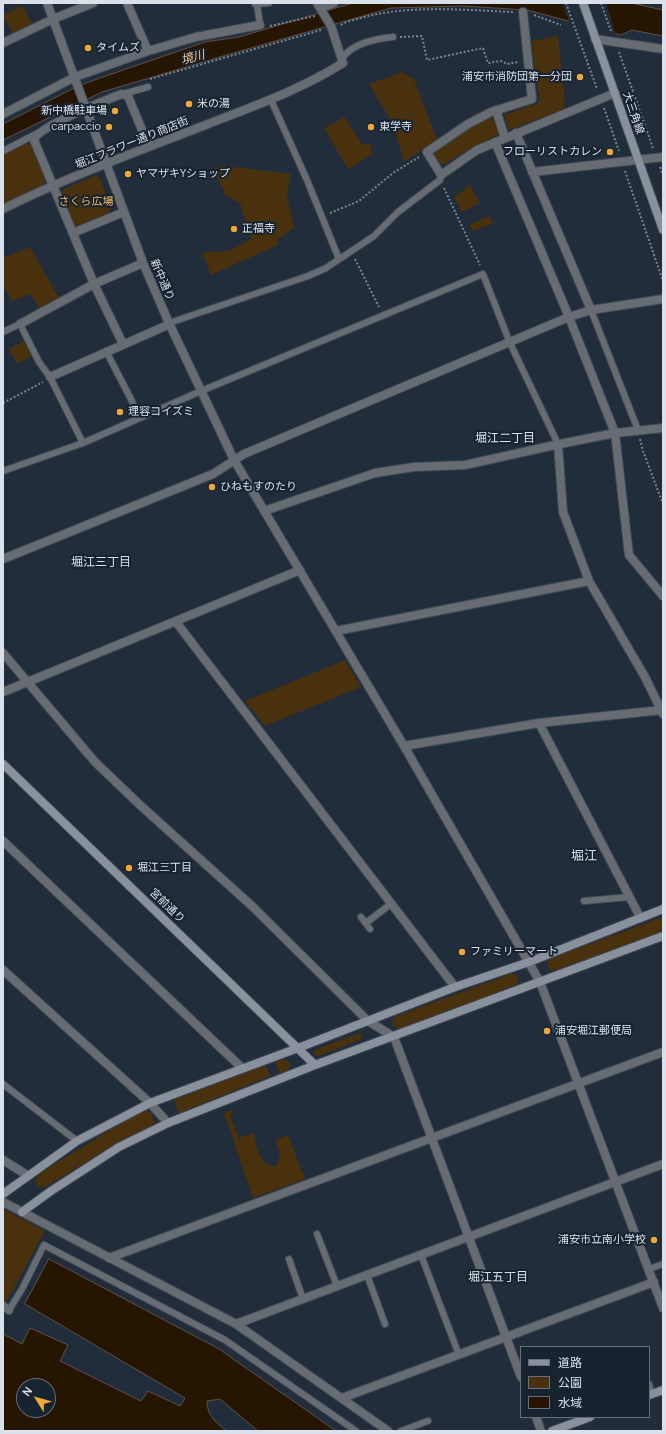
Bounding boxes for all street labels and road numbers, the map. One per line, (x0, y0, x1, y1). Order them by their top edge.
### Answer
street label: 大三角線 (620, 90, 646, 136)
street label: 堀江フラワー通り商店街 (73, 114, 191, 172)
street label: 新中通り (147, 257, 177, 303)
street label: 宮前通り (147, 886, 187, 926)

